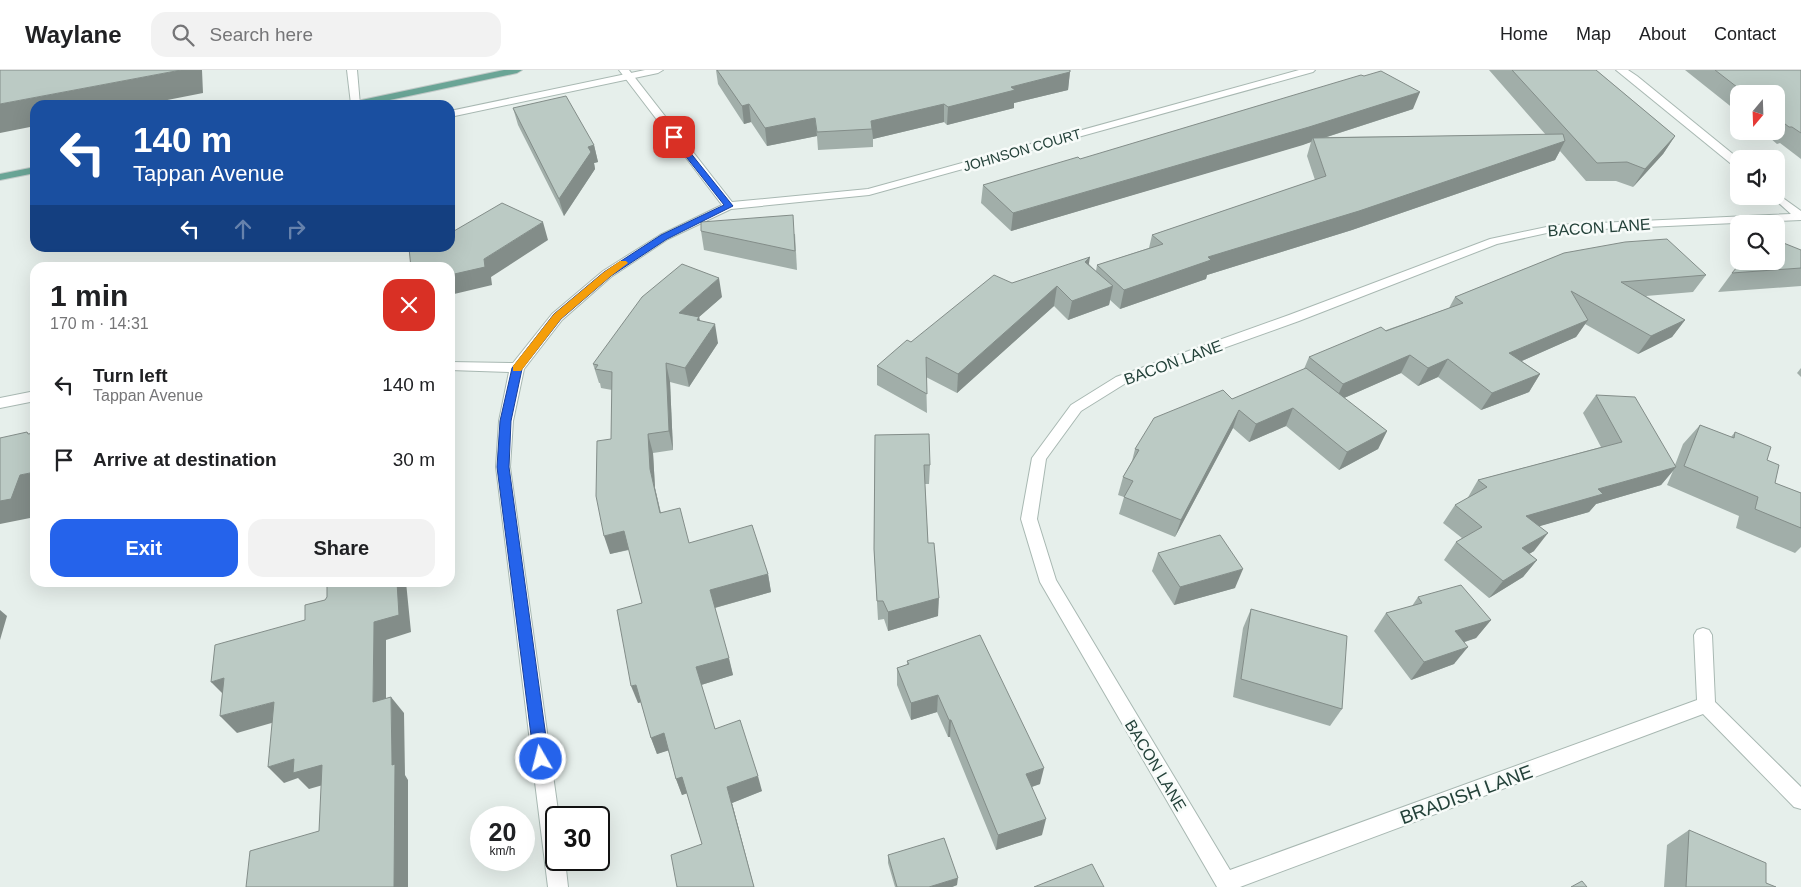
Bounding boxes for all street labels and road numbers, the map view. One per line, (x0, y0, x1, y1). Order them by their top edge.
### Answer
street label: JOHNSON COURT (961, 125, 1083, 174)
street label: BACON LANE (1547, 215, 1651, 240)
street label: BACON LANE (1122, 337, 1225, 388)
street label: BACON LANE (1122, 717, 1189, 814)
street label: BRADISH LANE (1397, 761, 1535, 828)

